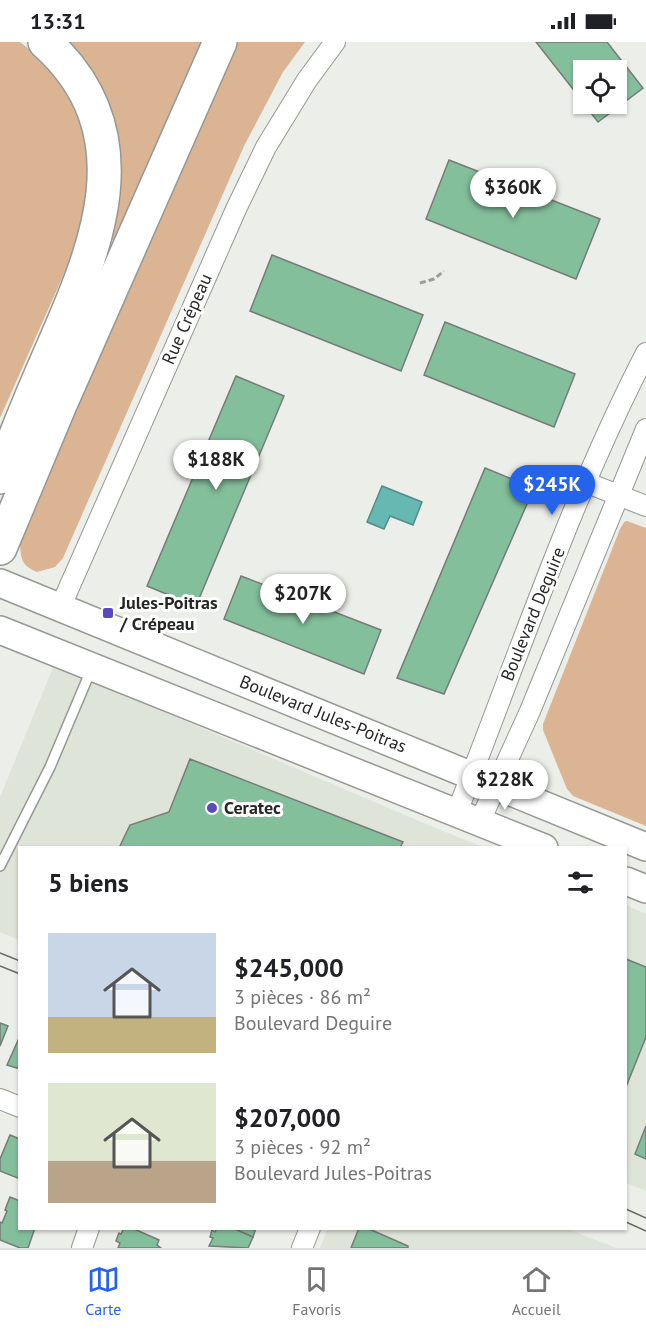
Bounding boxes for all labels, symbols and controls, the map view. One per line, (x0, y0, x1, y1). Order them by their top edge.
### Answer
text: 13:31 (30, 7, 86, 35)
map controls (573, 60, 627, 114)
button: locate (573, 60, 627, 114)
pin: $360K (471, 168, 555, 219)
text: $360K (484, 174, 542, 200)
street label: Rue Crépeau (156, 270, 217, 368)
pin: $188K (174, 440, 258, 491)
text: $188K (187, 446, 245, 472)
pin: $245K (510, 465, 594, 516)
text: $245K (523, 471, 581, 497)
street label: Boulevard Deguire (495, 544, 570, 684)
pin: $207K (261, 574, 345, 625)
text: $207K (274, 580, 332, 606)
place label: Jules-Poitras / Crépeau (119, 591, 218, 635)
marker: Jules-Poitras / Crépeau (101, 606, 115, 620)
street label: Boulevard Jules-Poitras (236, 670, 410, 758)
pin: $228K (463, 760, 547, 811)
text: $228K (476, 766, 534, 792)
place label: Ceratec (224, 796, 281, 819)
marker: Ceratec (205, 801, 219, 815)
text: 5 biens (48, 866, 129, 899)
icon: filters (564, 866, 597, 899)
text: $245,000 (234, 951, 344, 984)
icon: home (96, 957, 168, 1029)
text: 3 pièces · 86 m² (234, 984, 371, 1010)
text: Boulevard Deguire (234, 1010, 392, 1036)
text: $207,000 (234, 1101, 341, 1134)
icon: home (96, 1107, 168, 1179)
text: 3 pièces · 92 m² (234, 1134, 371, 1160)
text: Boulevard Jules-Poitras (234, 1160, 432, 1186)
tab: Carte (85, 1263, 121, 1319)
tab: Favoris (292, 1263, 341, 1319)
tab: Accueil (512, 1263, 561, 1319)

